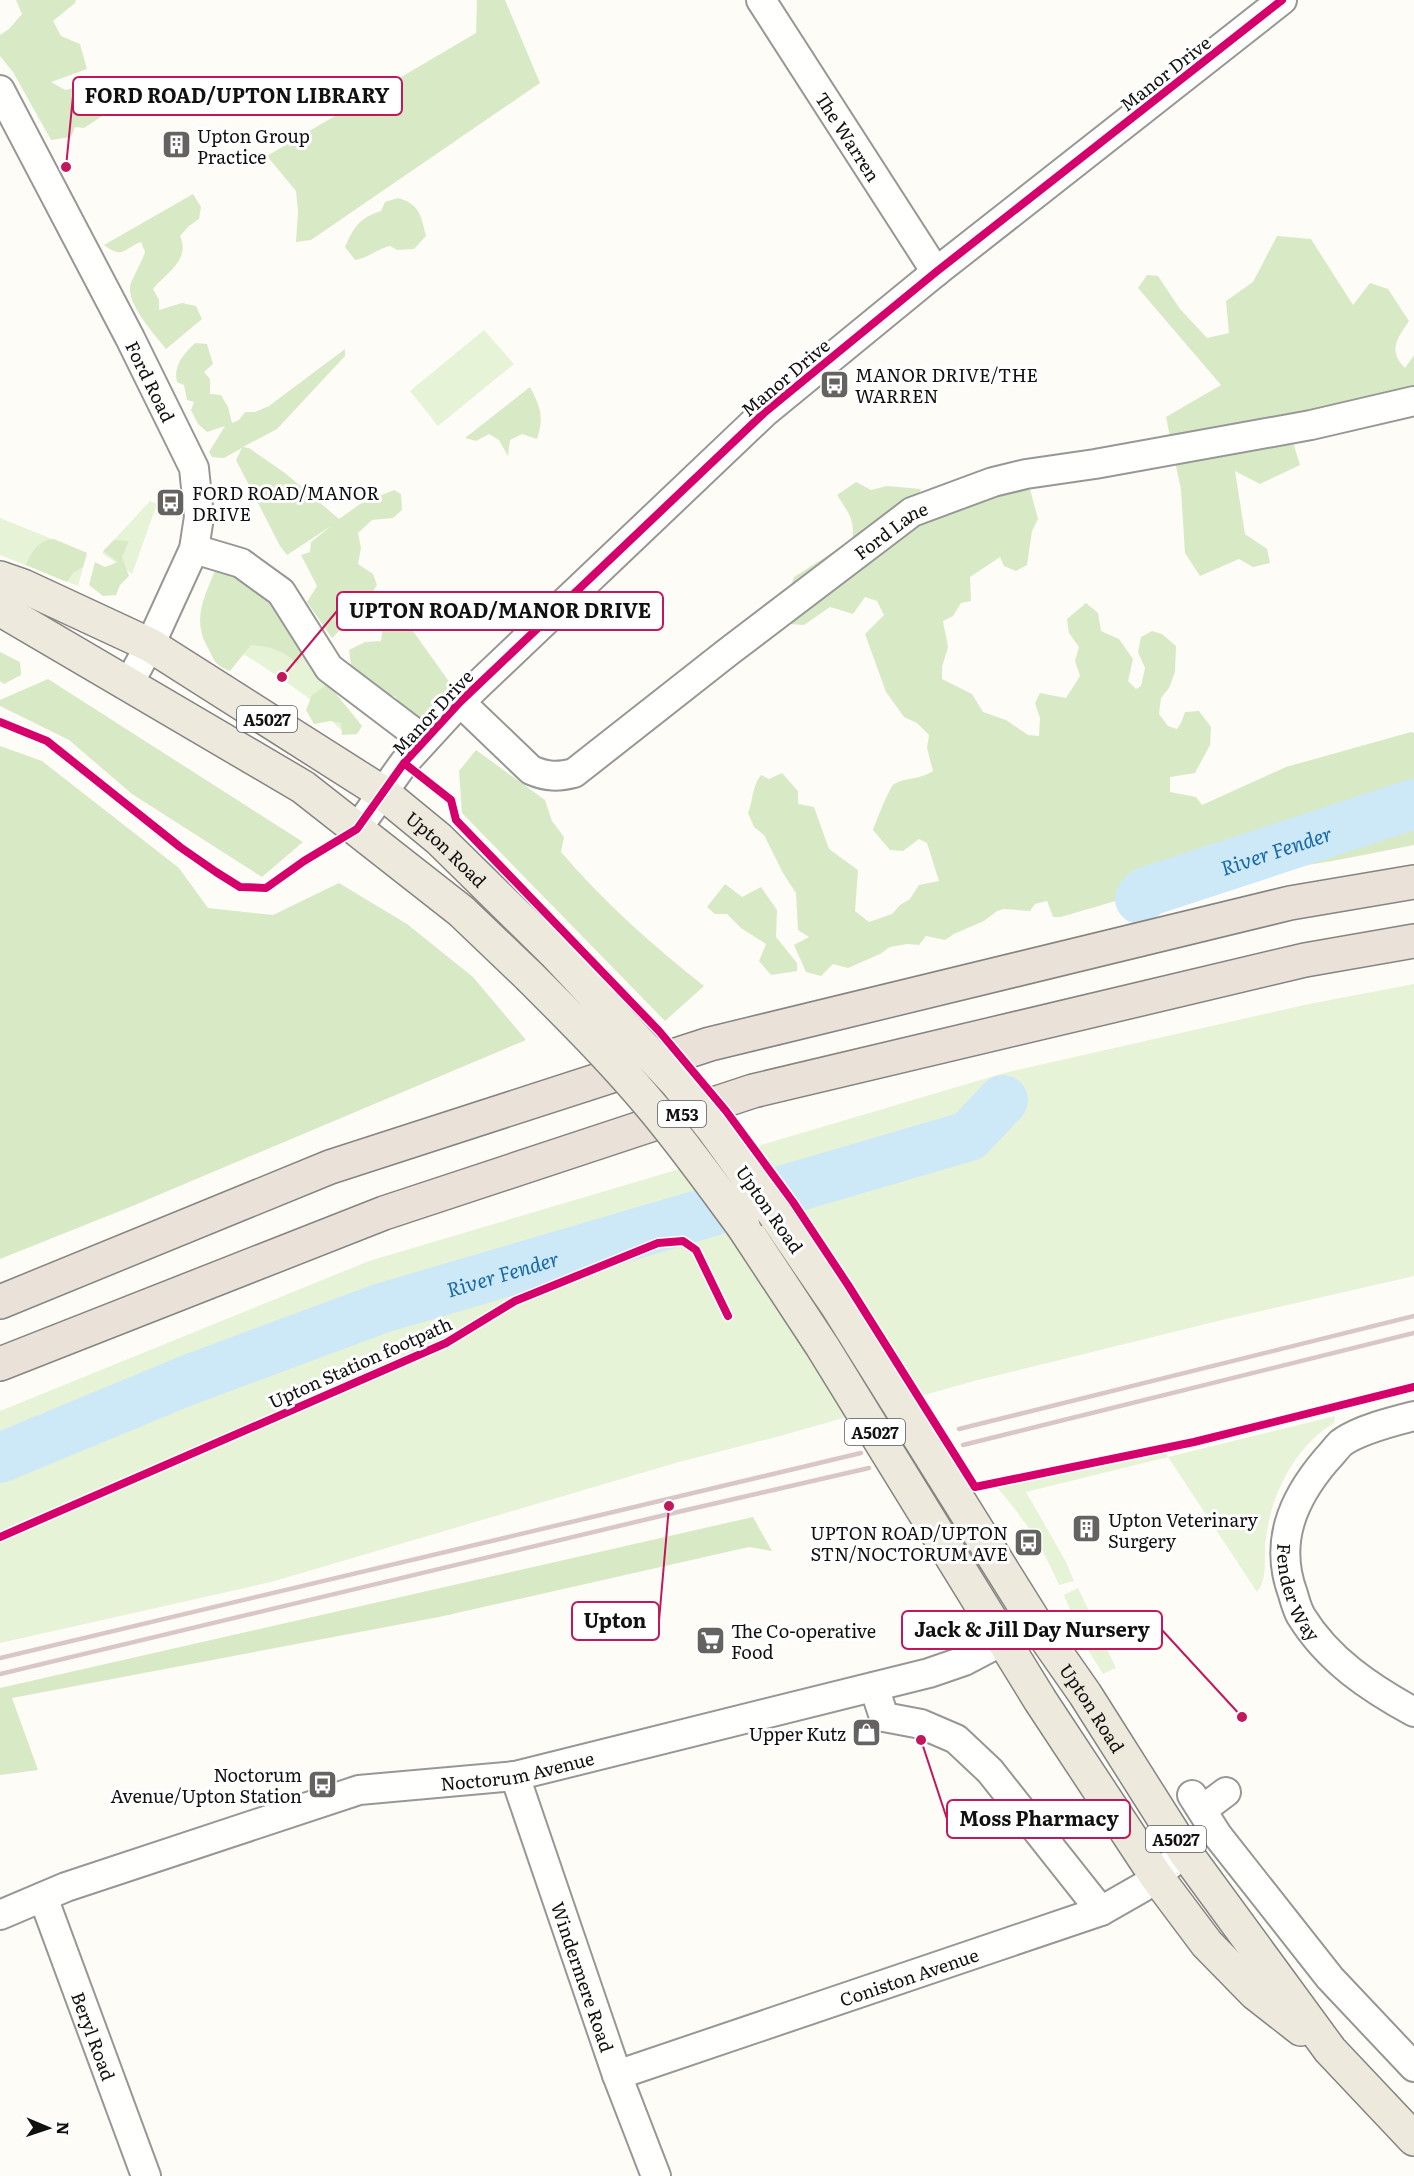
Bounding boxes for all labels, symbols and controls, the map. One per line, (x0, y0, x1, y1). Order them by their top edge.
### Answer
street label: Manor Drive (1114, 29, 1216, 117)
callout: FORD ROAD/UPTON LIBRARY (73, 77, 402, 115)
text: FORD ROAD/UPTON LIBRARY (84, 79, 390, 109)
street label: The Warren (810, 86, 888, 186)
place label: Upton Group Practice (197, 122, 310, 170)
building icon: Upton Group Practice (160, 129, 192, 161)
street label: Manor Drive (735, 332, 835, 422)
street label: Ford Road (120, 336, 183, 426)
place label: MANOR DRIVE/THE WARREN (855, 361, 1038, 409)
bus stop icon: MANOR DRIVE/THE WARREN (818, 368, 850, 400)
place label: FORD ROAD/MANOR DRIVE (192, 479, 380, 527)
bus stop icon: FORD ROAD/MANOR DRIVE (155, 486, 187, 518)
street label: Ford Lane (848, 494, 931, 565)
callout: UPTON ROAD/MANOR DRIVE (337, 592, 663, 630)
text: UPTON ROAD/MANOR DRIVE (349, 594, 651, 624)
street label: Manor Drive (385, 663, 479, 761)
road number: A5027 (237, 706, 297, 732)
street label: Upton Road (400, 804, 493, 893)
water label: River Fender (1216, 817, 1336, 882)
road number: M53 (658, 1101, 706, 1127)
street label: Upton Road (730, 1160, 810, 1258)
water label: River Fender (443, 1242, 562, 1303)
street label: Upton Station footpath (264, 1309, 456, 1415)
road number: A5027 (845, 1419, 905, 1445)
place label: Upton Veterinary Surgery (1108, 1506, 1258, 1554)
building icon: Upton Veterinary Surgery (1071, 1513, 1103, 1545)
place label: UPTON ROAD/UPTON STN/NOCTORUM AVE (810, 1519, 1008, 1567)
bus stop icon: UPTON ROAD/UPTON STN/NOCTORUM AVE (1013, 1526, 1045, 1558)
street label: Fender Way (1272, 1543, 1328, 1647)
callout: Upton (572, 1602, 659, 1640)
text: Upton (584, 1604, 647, 1634)
callout: Jack & Jill Day Nursery (902, 1611, 1162, 1649)
text: Jack & Jill Day Nursery (914, 1613, 1151, 1643)
place label: The Co-operative Food (731, 1617, 876, 1665)
supermarket icon: The Co-operative Food (694, 1624, 726, 1656)
street label: Upton Road (1054, 1657, 1132, 1758)
shop icon: Upper Kutz (851, 1717, 883, 1749)
place label: Upper Kutz (749, 1720, 846, 1747)
street label: Noctorum Avenue (439, 1743, 597, 1796)
place label: Noctorum Avenue/Upton Station (111, 1761, 302, 1809)
bus stop icon: Noctorum Avenue/Upton Station (307, 1768, 339, 1800)
callout: Moss Pharmacy (947, 1800, 1130, 1838)
text: Moss Pharmacy (959, 1802, 1119, 1832)
road number: A5027 (1146, 1826, 1206, 1852)
street label: Windermere Road (545, 1898, 622, 2055)
street label: Coniston Avenue (836, 1940, 982, 2012)
street label: Beryl Road (66, 1988, 123, 2084)
north arrow (18, 2098, 78, 2158)
text: N (52, 2121, 76, 2136)

